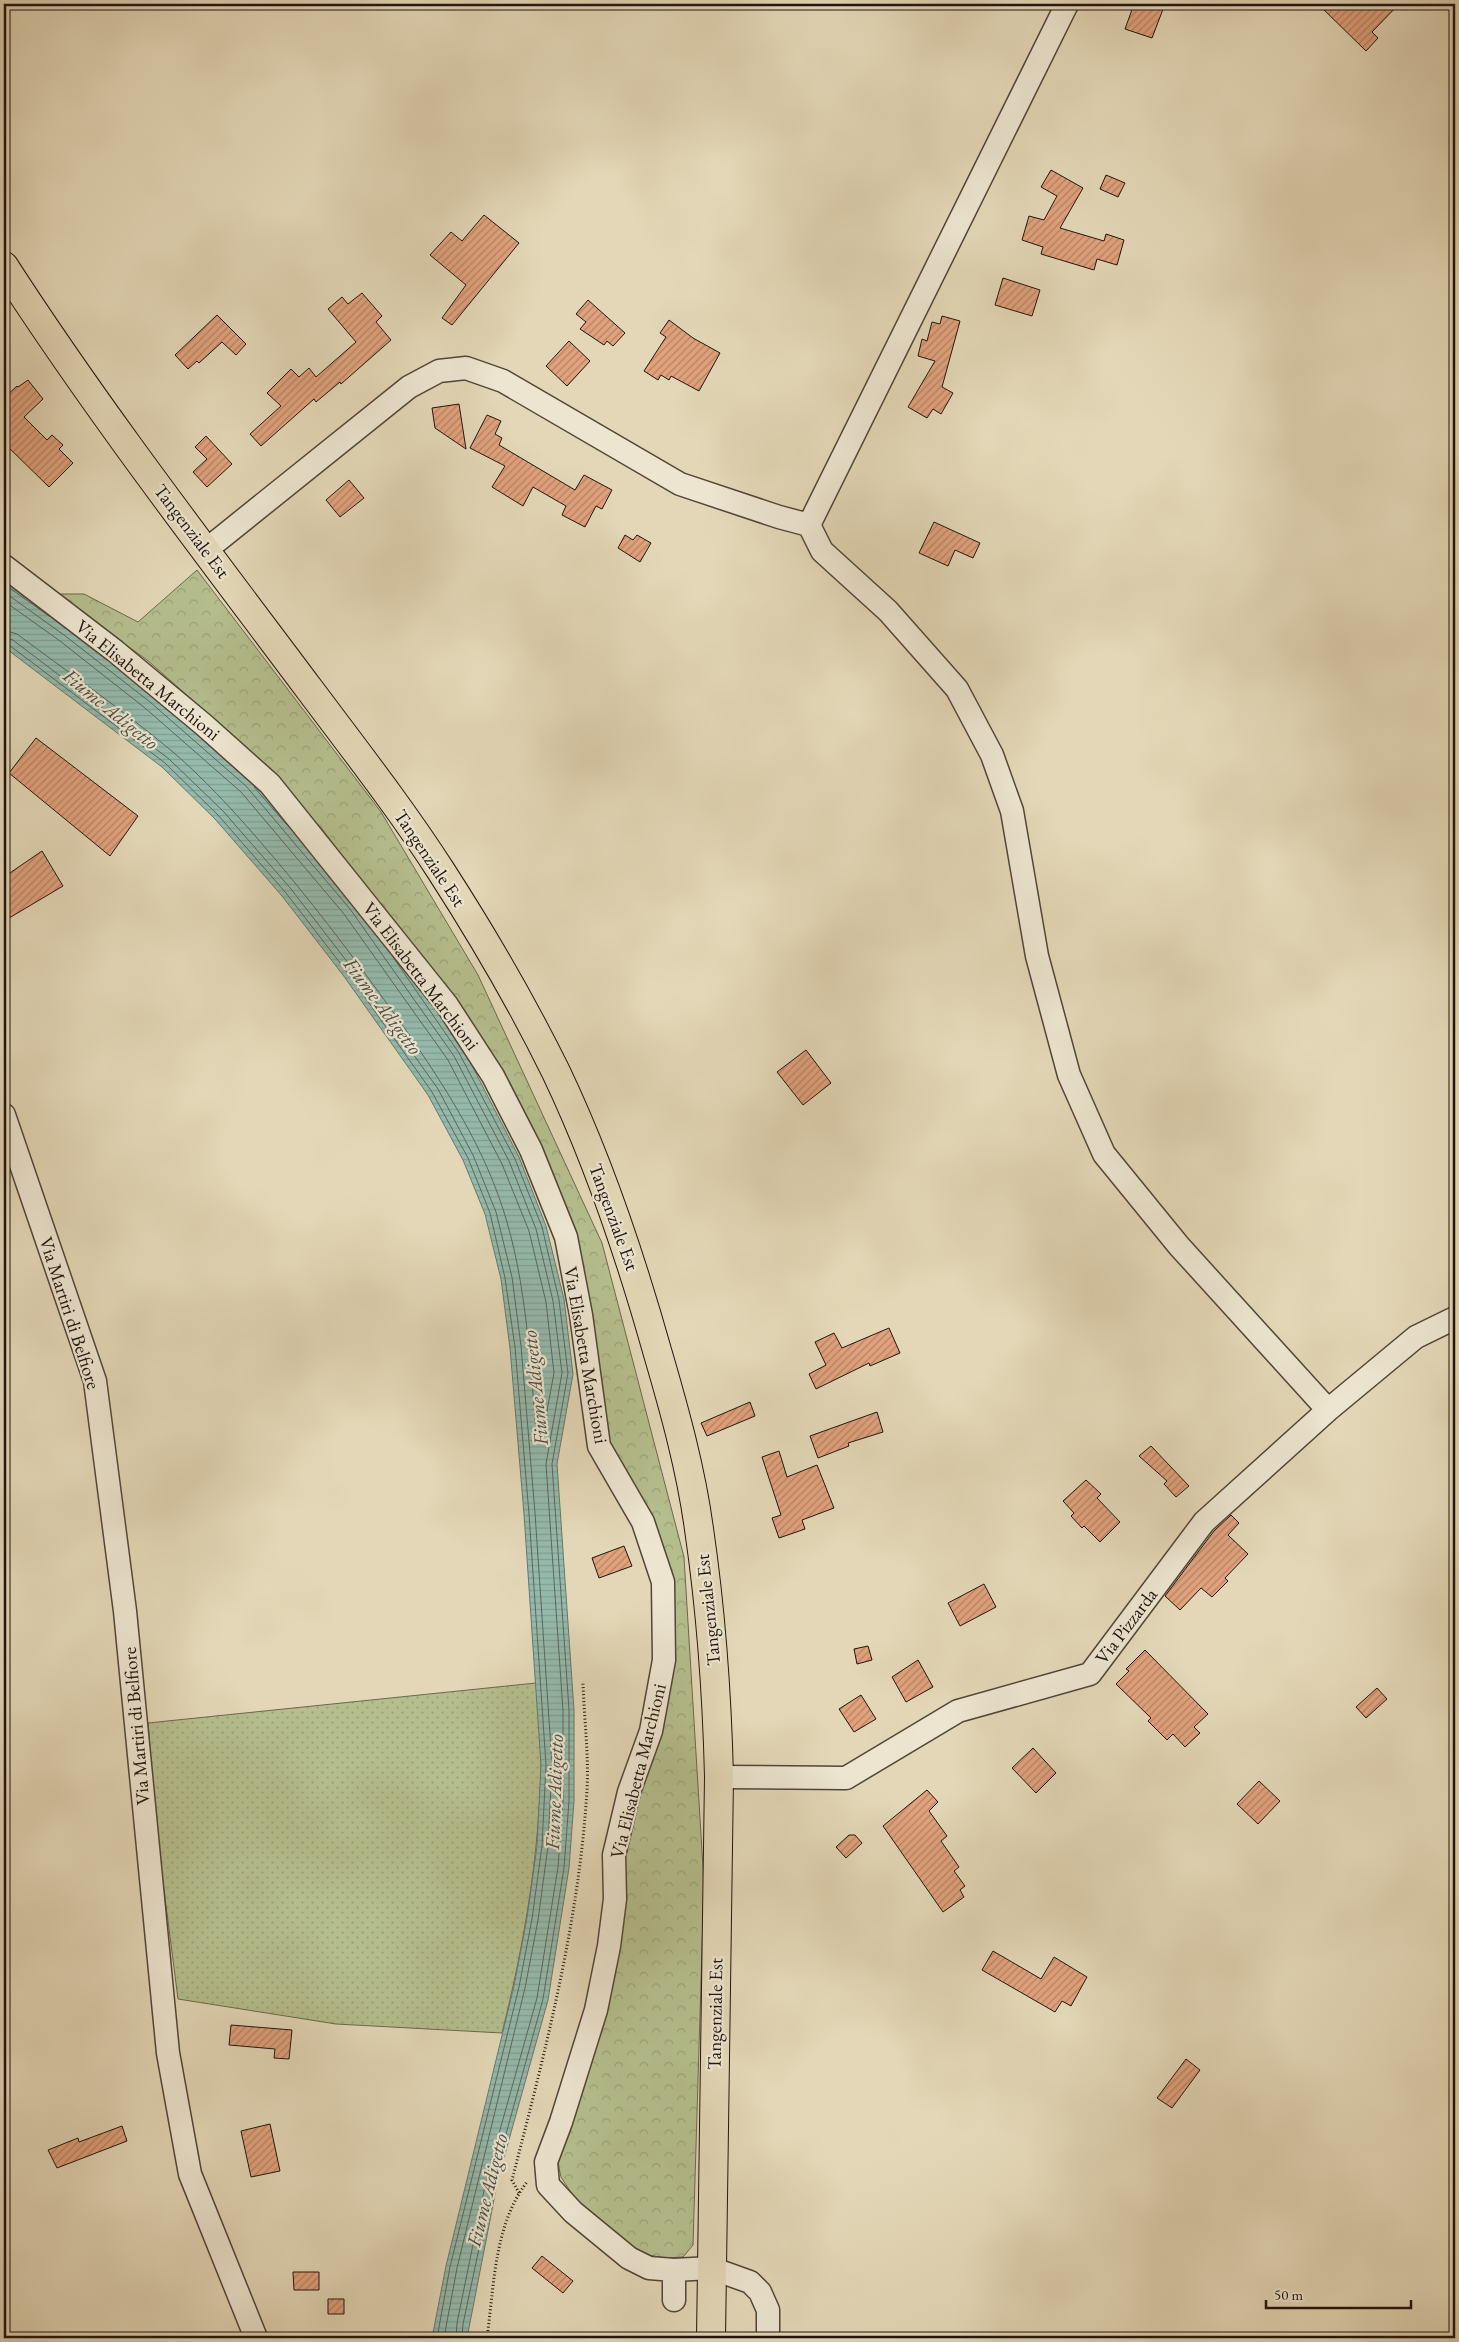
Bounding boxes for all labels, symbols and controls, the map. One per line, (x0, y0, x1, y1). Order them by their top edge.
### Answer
street label: Tangenziale Est (148, 479, 236, 583)
street label: Via Elisabetta Marchioni (70, 614, 226, 746)
water label: Fiume Adigetto (57, 662, 164, 756)
street label: Tangenziale Est (388, 805, 472, 911)
street label: Via Elisabetta Marchioni (357, 897, 485, 1055)
water label: Fiume Adigetto (337, 951, 428, 1060)
street label: Tangenziale Est (583, 1160, 645, 1274)
street label: Via Martiri di Belfiore (34, 1234, 106, 1392)
street label: Via Elisabetta Marchioni (558, 1264, 614, 1446)
water label: Fiume Adigetto (516, 1329, 554, 1448)
street label: Tangenziale Est (690, 1553, 726, 1667)
street label: Via Pizzarda (1089, 1583, 1163, 1669)
street label: Via Martiri di Belfiore (117, 1646, 155, 1806)
street label: Via Elisabetta Marchioni (604, 1681, 672, 1861)
water label: Fiume Adigetto (539, 1733, 569, 1851)
street label: Tangenziale Est (702, 1958, 728, 2070)
water label: Fiume Adigetto (460, 2130, 514, 2250)
scale bar (1266, 2277, 1412, 2309)
text: 50 m (1274, 2285, 1303, 2304)

